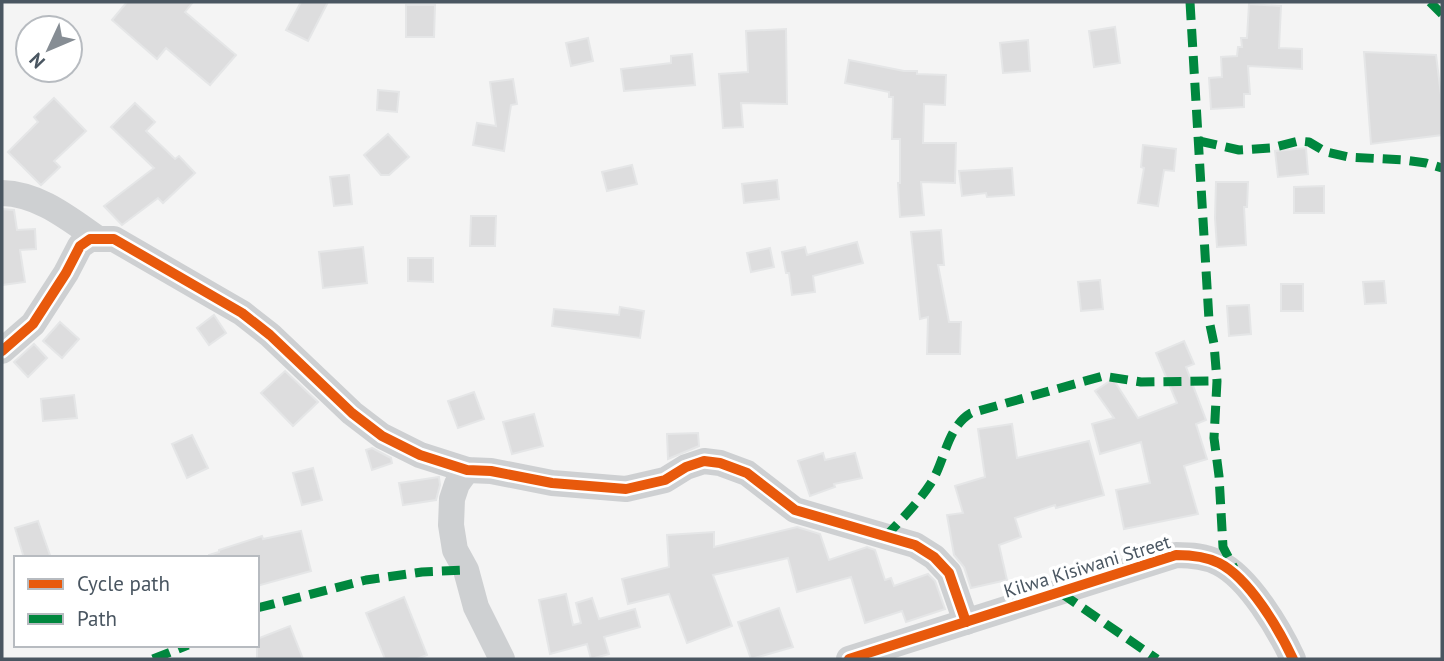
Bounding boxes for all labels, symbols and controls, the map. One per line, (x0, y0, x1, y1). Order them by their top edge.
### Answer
north arrow (14, 14, 84, 84)
text: N (24, 48, 50, 74)
street label: Kilwa Kisiwani Street (1001, 529, 1174, 603)
legend (14, 556, 259, 647)
text: Cycle path (77, 570, 170, 597)
text: Path (77, 605, 117, 632)

